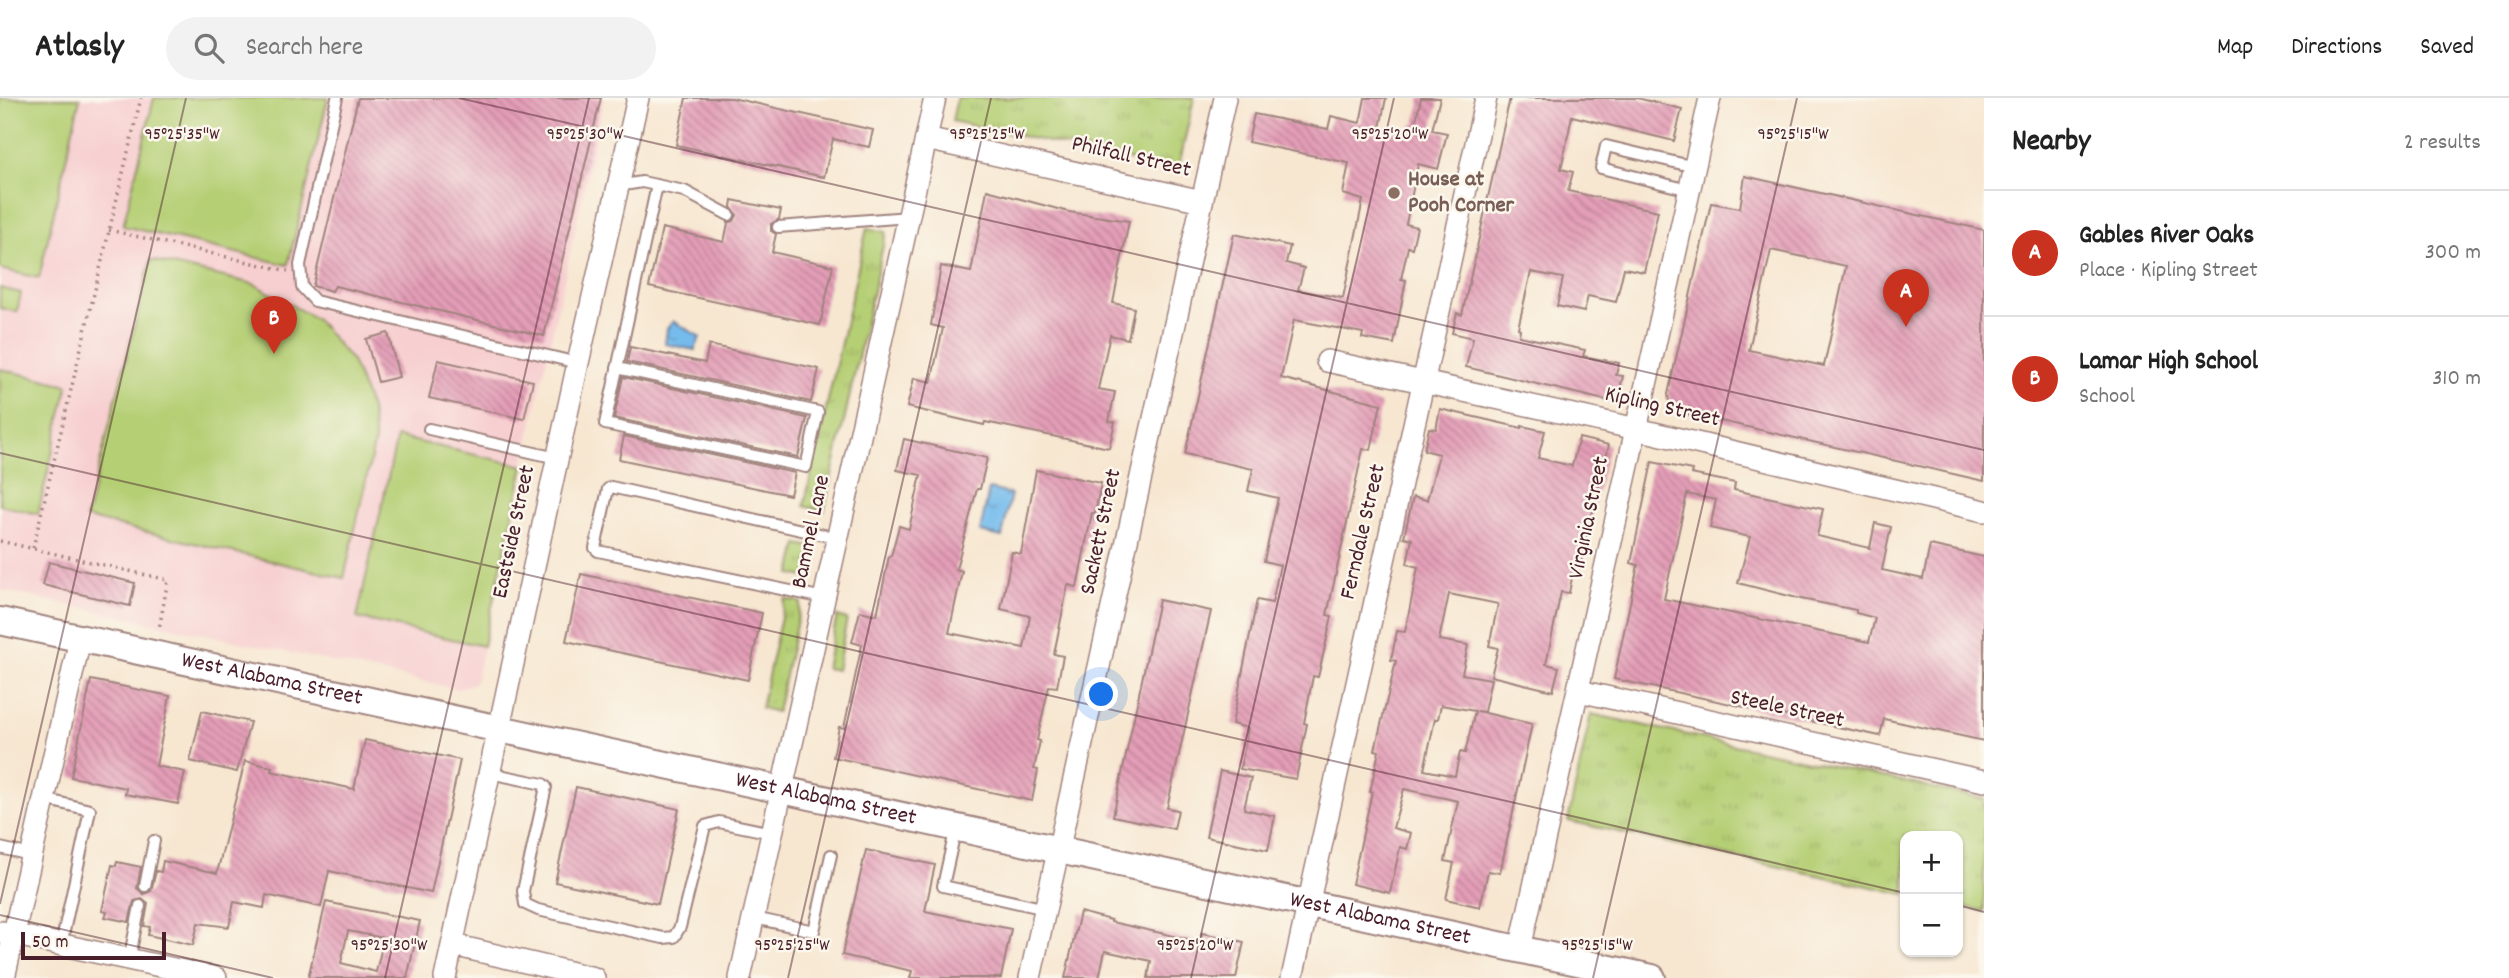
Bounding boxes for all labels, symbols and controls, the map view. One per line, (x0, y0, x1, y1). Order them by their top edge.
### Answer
search box (166, 17, 656, 80)
text: Atlasly (35, 25, 124, 72)
icon: search (190, 29, 228, 67)
text: Search here (246, 30, 363, 67)
text: Map (2217, 31, 2253, 65)
text: Directions (2291, 31, 2382, 65)
text: Saved (2420, 31, 2474, 65)
text: Nearby (2012, 122, 2090, 165)
text: 95°25'35"W (144, 123, 220, 148)
text: 95°25'30"W (547, 123, 624, 148)
text: 95°25'25"W (949, 123, 1025, 148)
text: 95°25'20"W (1352, 123, 1429, 148)
text: 95°25'15"W (1757, 123, 1829, 148)
text: 2 results (2404, 127, 2481, 160)
street label: Philfall Street (1068, 128, 1194, 188)
place label: House at Pooh Corner (1408, 164, 1515, 223)
marker: House at Pooh Corner (1386, 185, 1402, 201)
text: Gables River Oaks (2079, 218, 2254, 255)
text: A (2029, 237, 2041, 270)
text: 300 m (2425, 237, 2481, 270)
text: Place · Kipling Street (2079, 255, 2258, 288)
pin: A (1883, 269, 1929, 327)
pin: B (251, 296, 297, 354)
text: Lamar High School (2079, 344, 2258, 381)
text: B (2030, 363, 2040, 396)
text: 310 m (2432, 363, 2481, 396)
street label: Kipling Street (1601, 379, 1723, 437)
text: School (2079, 381, 2135, 414)
street label: Virginia Street (1561, 453, 1619, 583)
street label: Ferndale Street (1332, 461, 1396, 603)
street label: Eastside Street (485, 462, 545, 602)
street label: Sackett Street (1073, 466, 1131, 598)
street label: Bammel Lane (784, 472, 840, 592)
street label: West Alabama Street (178, 644, 365, 715)
your location (1084, 677, 1118, 711)
street label: Steele Street (1727, 682, 1847, 738)
street label: West Alabama Street (732, 764, 919, 835)
map controls (1900, 831, 1963, 957)
button: + (1900, 831, 1963, 894)
street label: West Alabama Street (1287, 884, 1474, 955)
button: − (1900, 894, 1963, 957)
scale bar (21, 929, 166, 961)
text: 50 m (32, 930, 69, 957)
text: 95°25'30"W (351, 934, 428, 959)
text: 95°25'25"W (754, 934, 830, 959)
text: 95°25'20"W (1157, 934, 1234, 959)
text: 95°25'15"W (1561, 934, 1633, 959)

